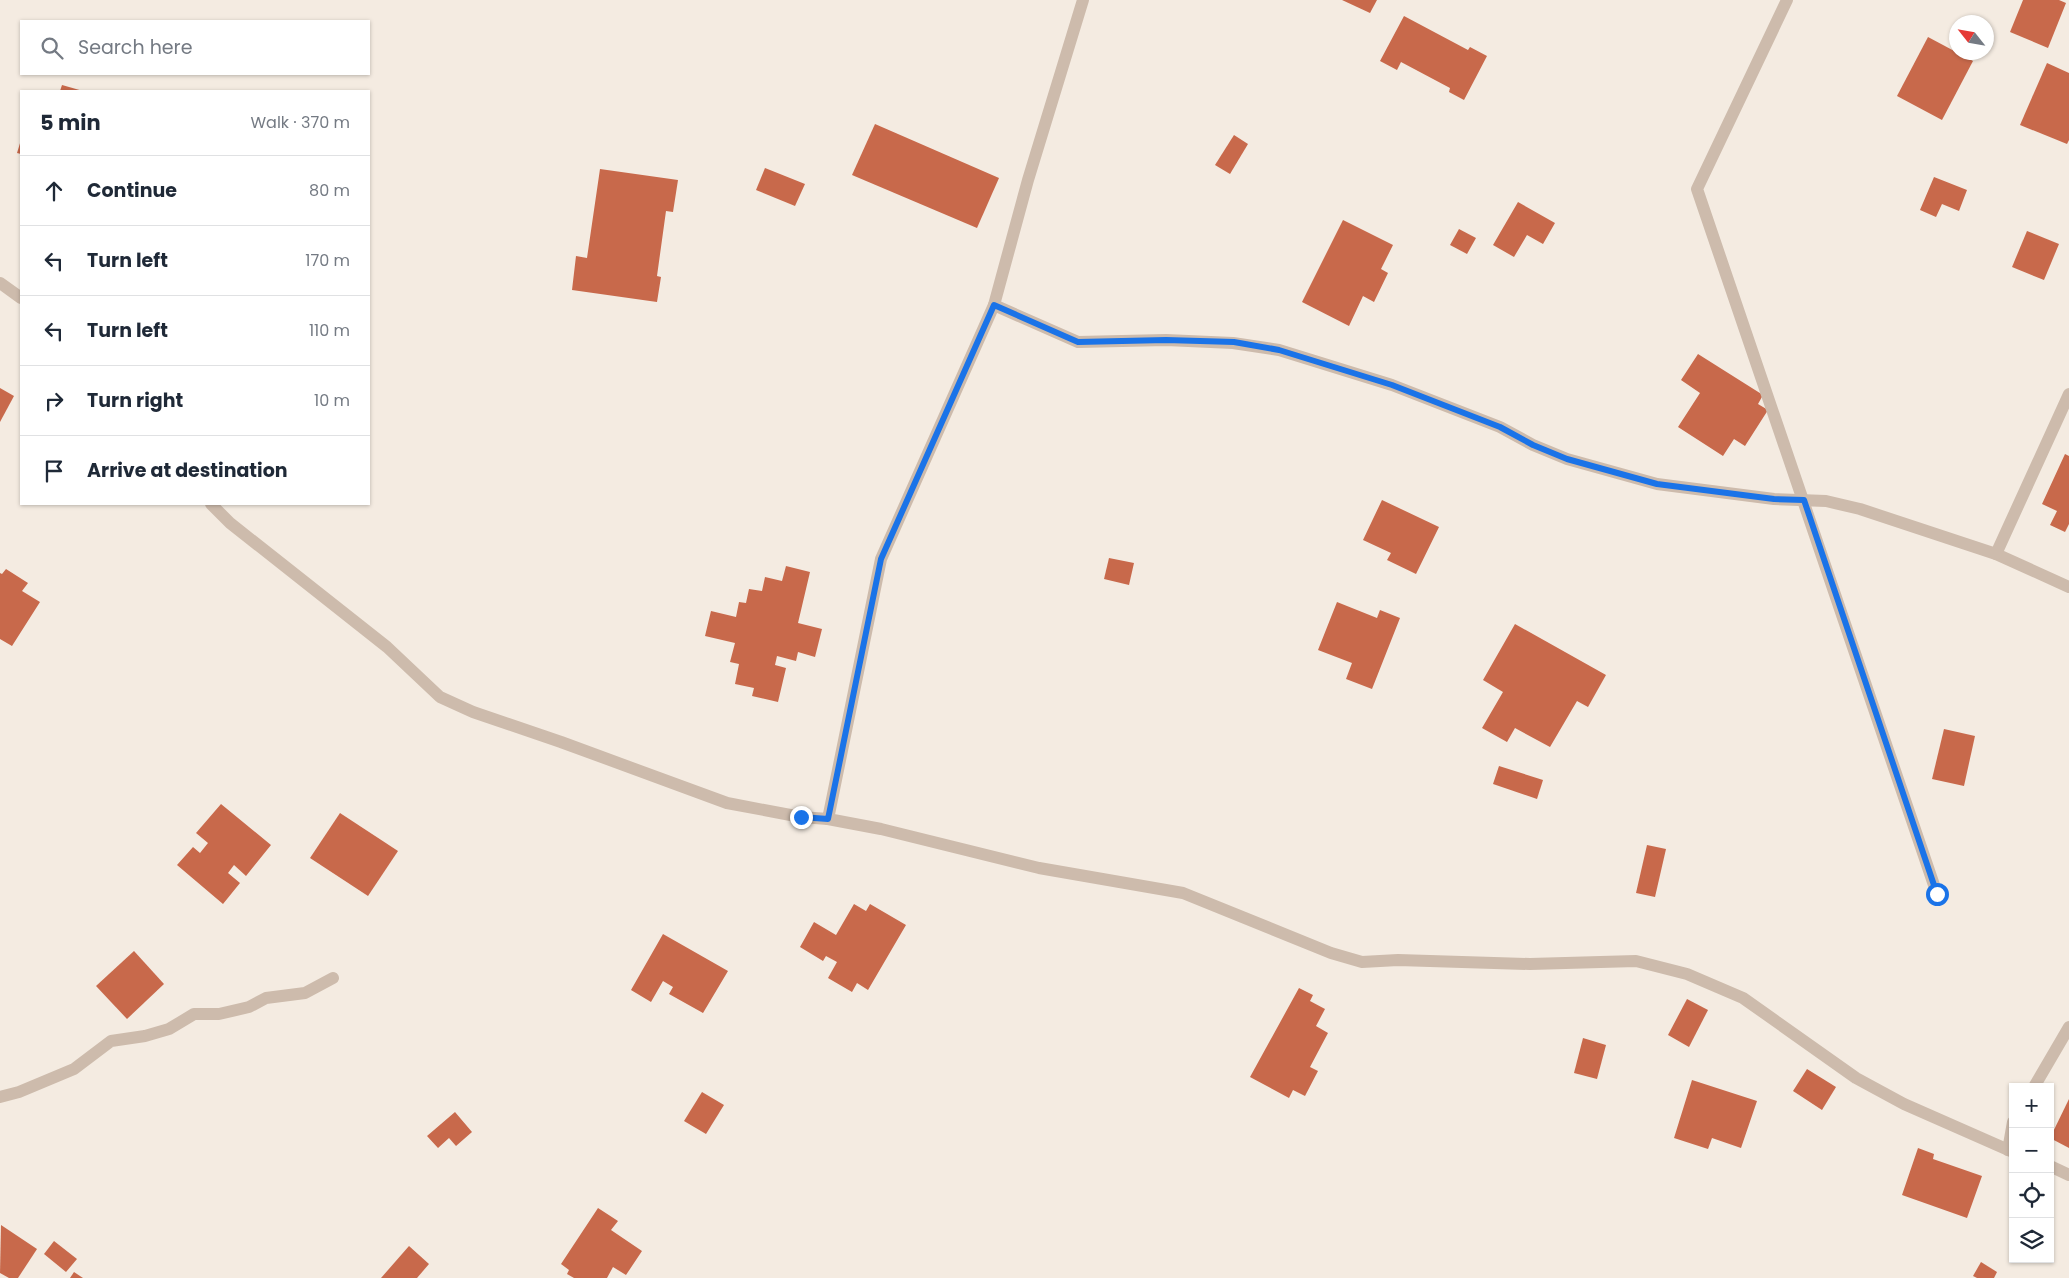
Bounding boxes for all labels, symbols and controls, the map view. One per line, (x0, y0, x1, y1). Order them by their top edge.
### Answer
north arrow (1949, 15, 1994, 60)
search box (20, 20, 370, 75)
icon: search (38, 34, 66, 62)
text: Search here (78, 34, 192, 61)
text: 5 min (40, 108, 101, 137)
text: Walk · 370 m (250, 111, 350, 134)
icon: ahead (40, 177, 68, 205)
text: Continue (87, 177, 177, 204)
text: 80 m (309, 179, 350, 202)
icon: left (40, 247, 68, 275)
text: Turn left (87, 247, 168, 274)
text: 170 m (305, 249, 350, 272)
icon: left (40, 317, 68, 345)
text: Turn left (87, 317, 168, 344)
text: 110 m (309, 319, 350, 342)
icon: right (40, 387, 68, 415)
text: Turn right (87, 387, 183, 414)
text: 10 m (314, 389, 350, 412)
icon: arrive (40, 457, 68, 485)
text: Arrive at destination (87, 457, 288, 484)
route end (790, 806, 813, 829)
route start (1926, 883, 1949, 906)
map controls (2009, 1083, 2054, 1263)
button: + (2009, 1083, 2054, 1128)
button: − (2009, 1128, 2054, 1173)
button: locate (2009, 1173, 2054, 1218)
button: layers (2009, 1218, 2054, 1263)

